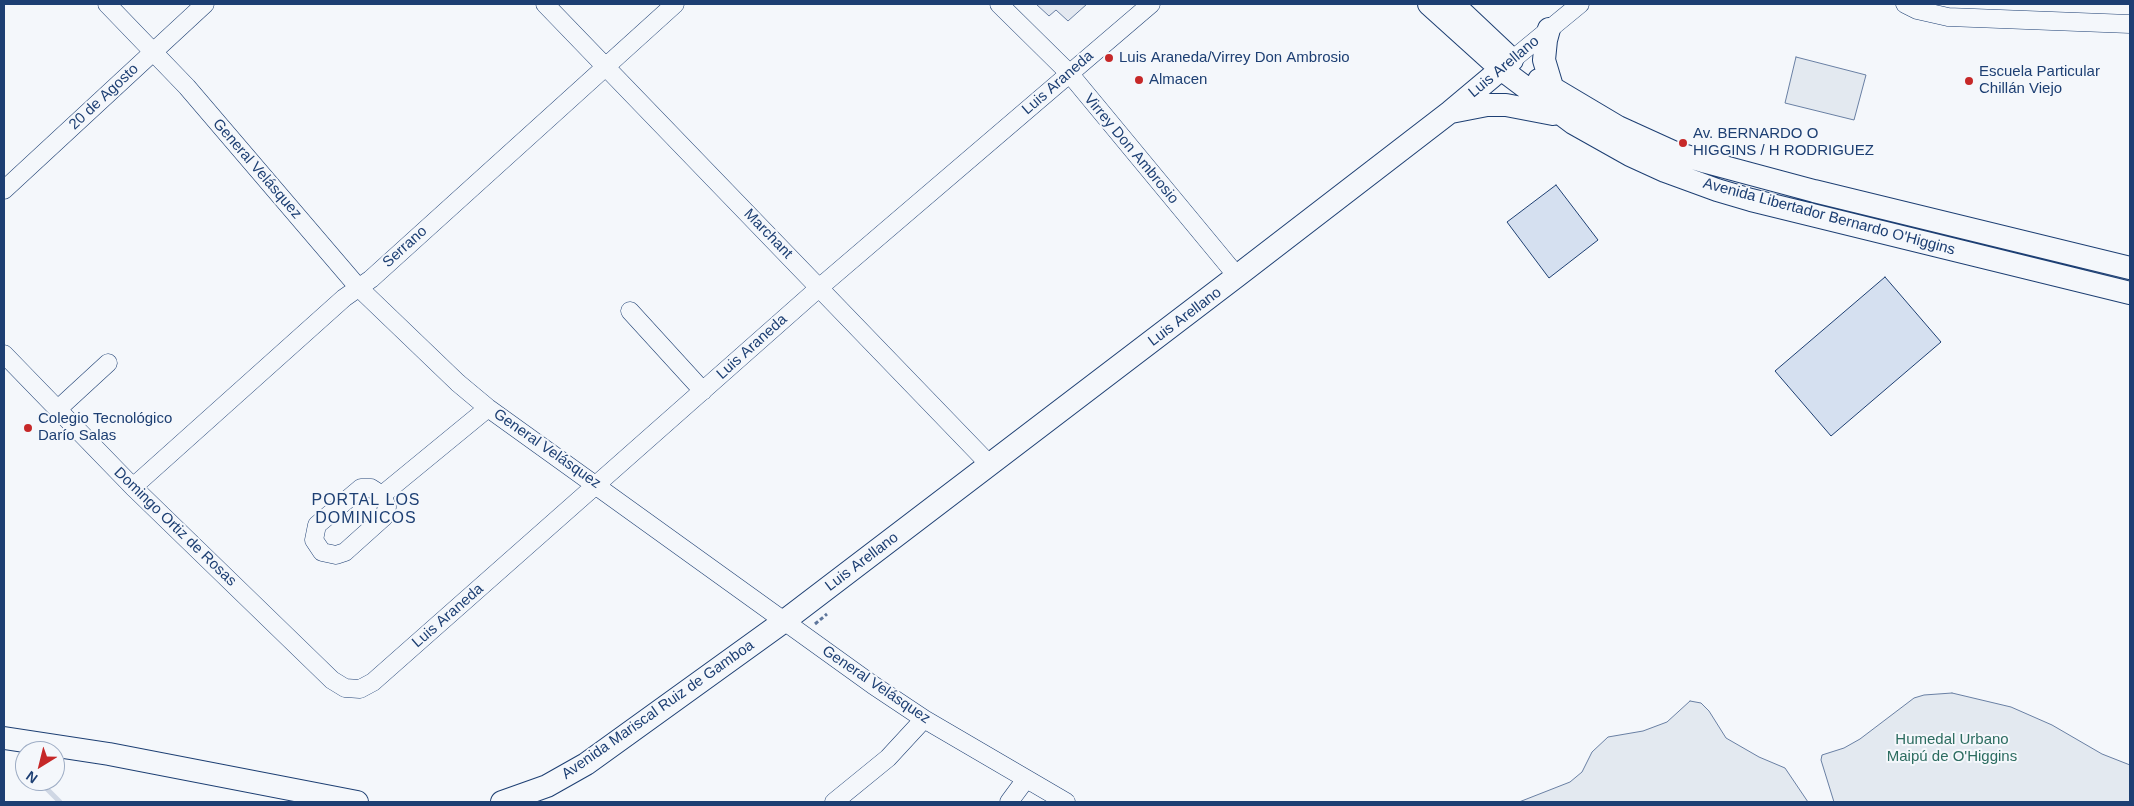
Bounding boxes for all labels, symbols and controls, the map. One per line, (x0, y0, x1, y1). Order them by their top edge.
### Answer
street label: Luis Arellano (1465, 32, 1543, 102)
street label: Luis Araneda (1019, 47, 1097, 119)
place label: Luis Araneda/Virrey Don Ambrosio (1119, 49, 1350, 67)
marker: Luis Araneda/Virrey Don Ambrosio (1103, 52, 1115, 64)
street label: 20 de Agosto (66, 60, 142, 134)
place label: Escuela Particular Chillán Viejo (1979, 63, 2100, 98)
place label: Almacen (1149, 71, 1207, 89)
marker: Almacen (1133, 74, 1145, 86)
marker: Escuela Particular Chillán Viejo (1963, 75, 1975, 87)
street label: Virrey Don Ambrosio (1080, 90, 1182, 208)
street label: General Velásquez (209, 115, 305, 223)
place label: Av. BERNARDO O HIGGINS / H RODRIGUEZ (1693, 125, 1874, 160)
marker: Av. BERNARDO O HIGGINS / H RODRIGUEZ (1677, 137, 1689, 149)
street label: Avenida Libertador Bernardo O'Higgins (1701, 175, 1957, 259)
street label: Marchant (740, 205, 796, 263)
street label: Serrano (379, 222, 431, 272)
street label: Luis Arellano (1145, 284, 1225, 350)
street label: Luis Araneda (713, 311, 791, 383)
street label: General Velásquez (490, 405, 604, 493)
place label: Colegio Tecnológico Darío Salas (38, 410, 172, 445)
marker: Colegio Tecnológico Darío Salas (22, 422, 34, 434)
street label: Domingo Ortiz de Rosas (110, 464, 240, 590)
district label: PORTAL LOS DOMINICOS (310, 491, 422, 529)
street label: Luis Arellano (822, 529, 902, 595)
street label: Luis Araneda (409, 580, 487, 652)
street label: Avenida Mariscal Ruiz de Gamboa (558, 636, 758, 784)
street label: General Velásquez (818, 642, 934, 728)
park label: Humedal Urbano Maipú de O'Higgins (1887, 731, 2017, 766)
north arrow (15, 741, 65, 791)
text: N (23, 768, 41, 787)

